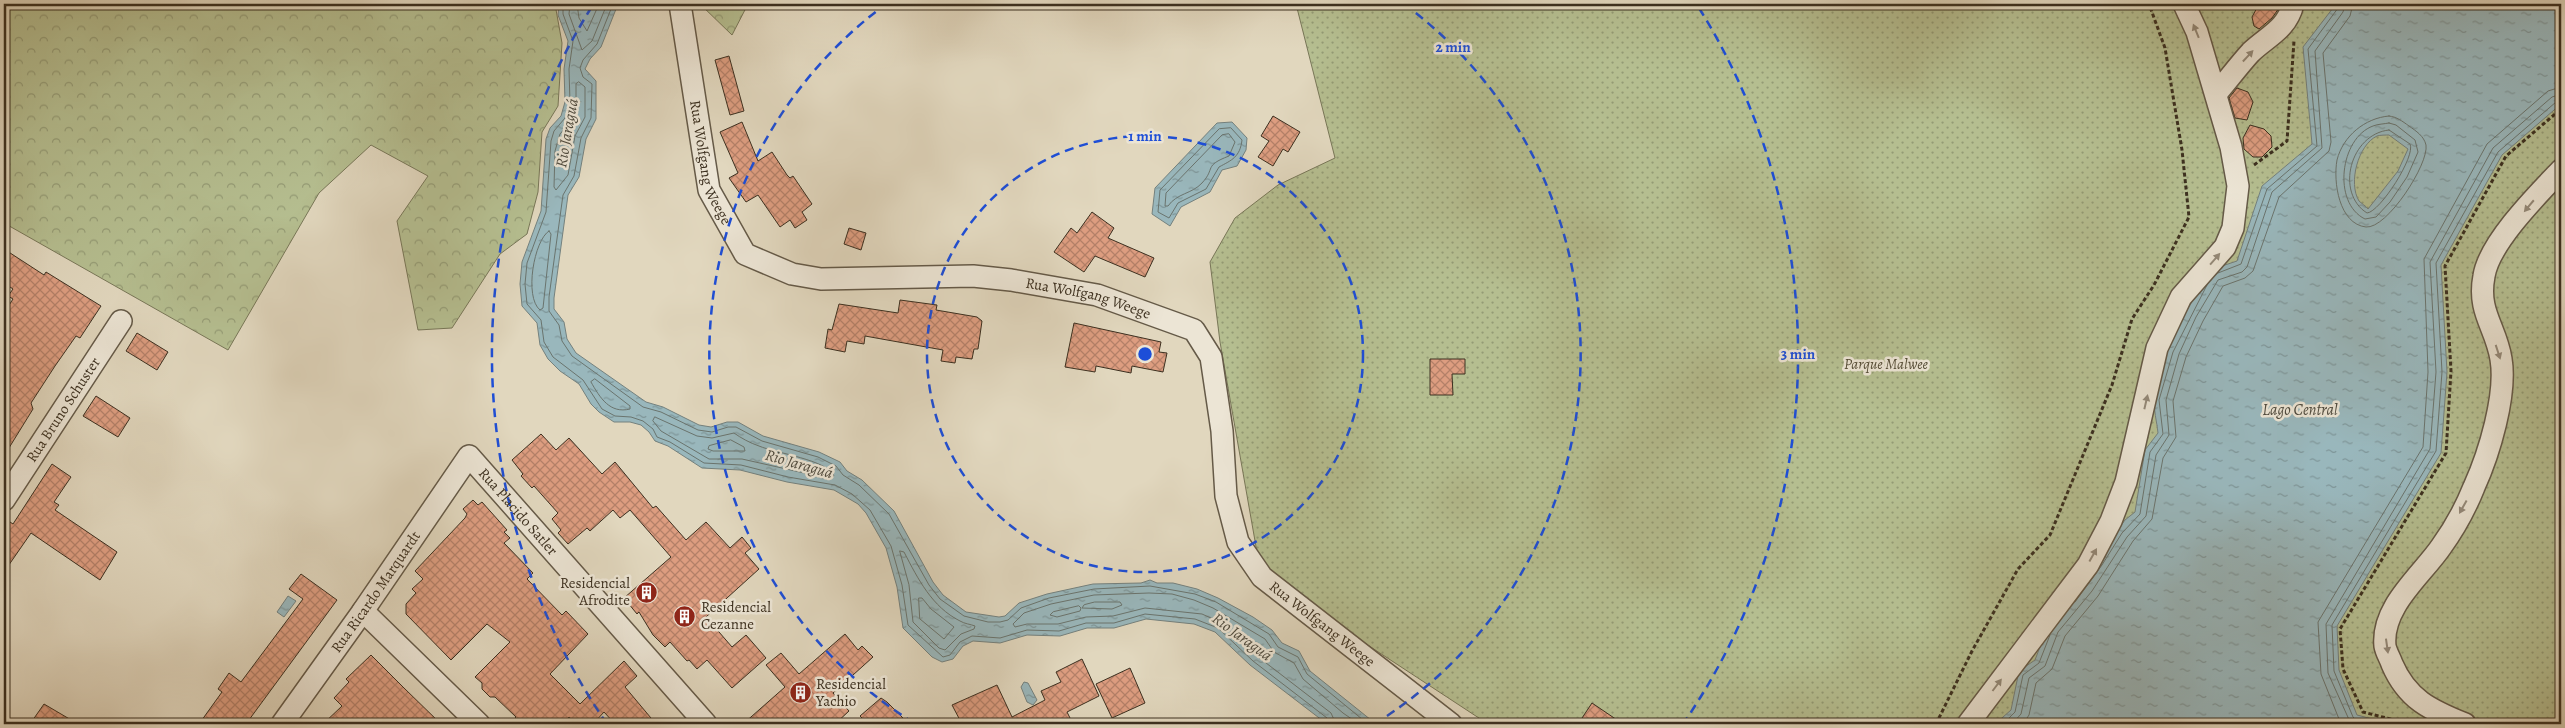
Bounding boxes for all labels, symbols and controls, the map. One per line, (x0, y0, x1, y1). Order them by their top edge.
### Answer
one-way arrow (2192, 23, 2200, 38)
text: 2 min (1435, 37, 1471, 57)
one-way arrow (2242, 50, 2254, 62)
water label: Rio Jaraguá (550, 96, 584, 169)
street label: Rua Wolfgang Weege (685, 99, 737, 228)
text: 1 min (1128, 126, 1162, 146)
one-way arrow (2523, 200, 2534, 213)
one-way arrow (2209, 253, 2221, 265)
street label: Rua Wolfgang Weege (1024, 273, 1154, 324)
text: 3 min (1781, 344, 1816, 364)
one-way arrow (2495, 344, 2503, 359)
centre of rings (1136, 345, 1154, 363)
street label: Rua Bruno Schuster (21, 353, 105, 466)
park label: Parque Malwee (1844, 354, 1929, 374)
one-way arrow (2142, 394, 2150, 409)
water label: Lago Central (2262, 399, 2338, 421)
water label: Rio Jaraguá (763, 444, 836, 484)
street label: Rua Placido Satler (474, 463, 562, 560)
one-way arrow (2459, 500, 2468, 514)
street label: Rua Ricardo Marquardt (326, 527, 425, 657)
one-way arrow (2089, 547, 2097, 562)
place label: Residencial Afrodite (560, 573, 630, 610)
street label: Rua Wolfgang Weege (1265, 576, 1380, 672)
building icon: Residencial Afrodite (634, 580, 658, 604)
place label: Residencial Cezanne (701, 597, 771, 634)
building icon: Residencial Cezanne (673, 604, 697, 628)
water label: Rio Jaraguá (1207, 608, 1277, 667)
one-way arrow (2383, 638, 2391, 654)
place label: Residencial Yachio (815, 674, 886, 711)
one-way arrow (1992, 679, 2002, 692)
building icon: Residencial Yachio (788, 681, 812, 705)

